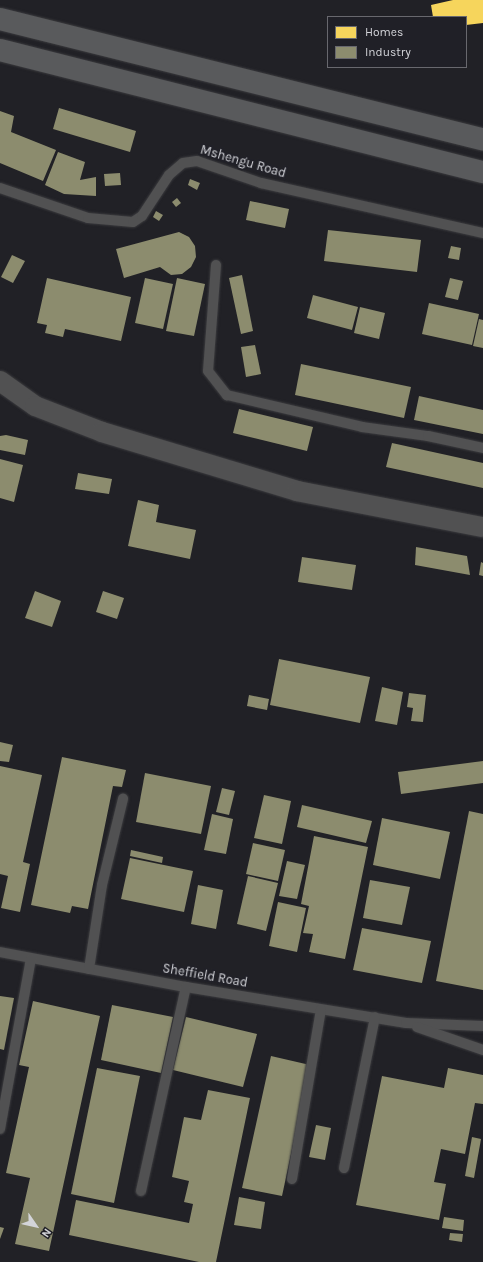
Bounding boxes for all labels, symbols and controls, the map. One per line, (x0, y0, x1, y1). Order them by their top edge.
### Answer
legend (327, 16, 467, 68)
text: Homes (365, 25, 403, 39)
text: Industry (365, 45, 411, 59)
street label: Mshengu Road (198, 142, 288, 182)
street label: Sheffield Road (161, 961, 249, 991)
north arrow (16, 1206, 56, 1246)
text: N (39, 1226, 54, 1240)

